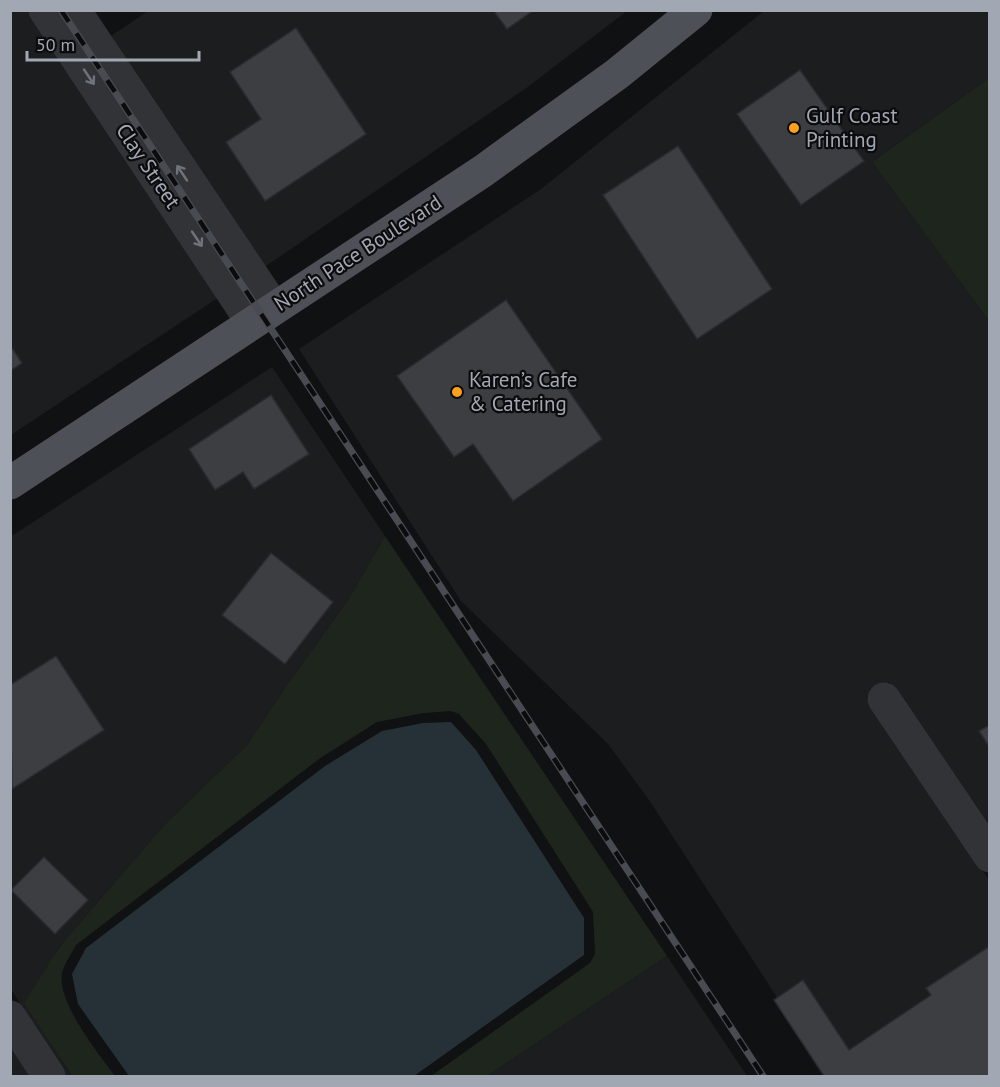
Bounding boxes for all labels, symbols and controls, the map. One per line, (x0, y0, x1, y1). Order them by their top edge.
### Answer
scale bar (27, 24, 200, 62)
text: 50 m (36, 33, 75, 56)
one-way arrow (83, 68, 95, 85)
place label: Gulf Coast Printing (806, 102, 898, 153)
street label: Clay Street (110, 118, 187, 213)
marker: Gulf Coast Printing (787, 121, 801, 135)
one-way arrow (176, 165, 188, 182)
street label: North Pace Boulevard (269, 188, 447, 317)
one-way arrow (191, 231, 203, 247)
place label: Karen’s Cafe & Catering (469, 366, 577, 417)
marker: Karen’s Cafe & Catering (450, 385, 464, 399)

